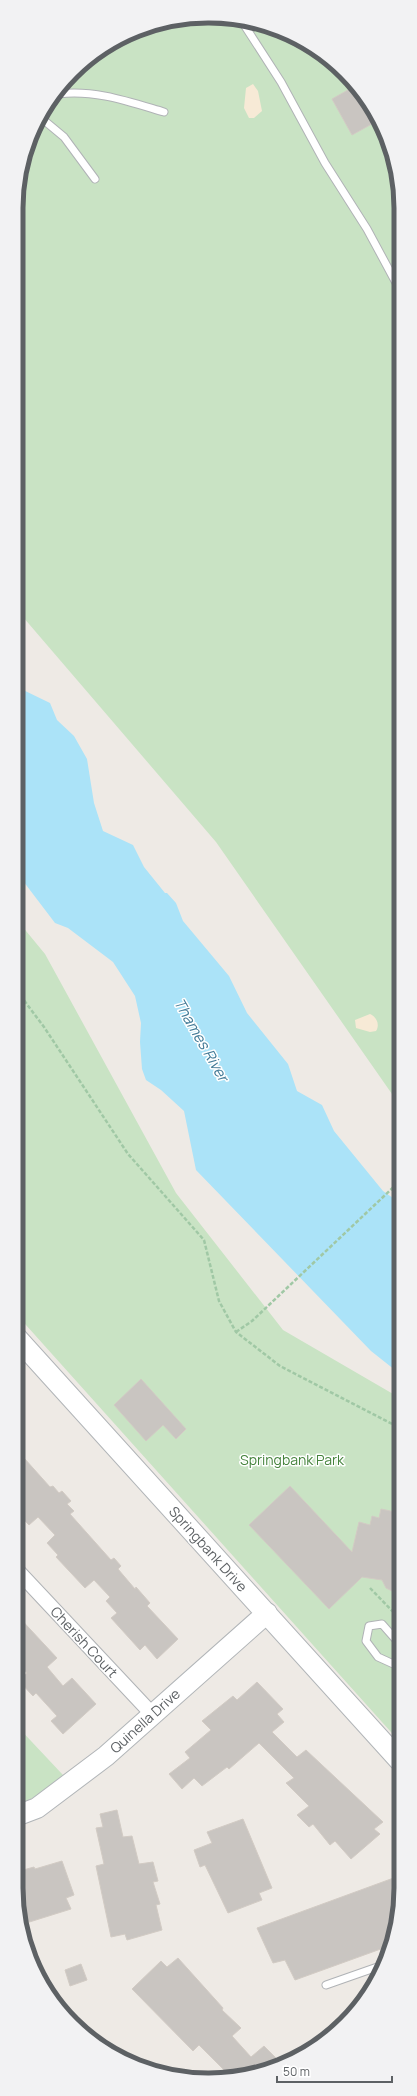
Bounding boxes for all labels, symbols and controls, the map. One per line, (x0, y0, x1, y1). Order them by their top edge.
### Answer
water label: Thames River (169, 994, 235, 1087)
park label: Springbank Park (240, 1450, 345, 1469)
street label: Springbank Drive (165, 1502, 252, 1595)
street label: Cherish Court (47, 1602, 122, 1682)
street label: Quinella Drive (106, 1684, 184, 1757)
scale bar (277, 2058, 392, 2084)
text: 50 m (283, 2063, 310, 2080)

